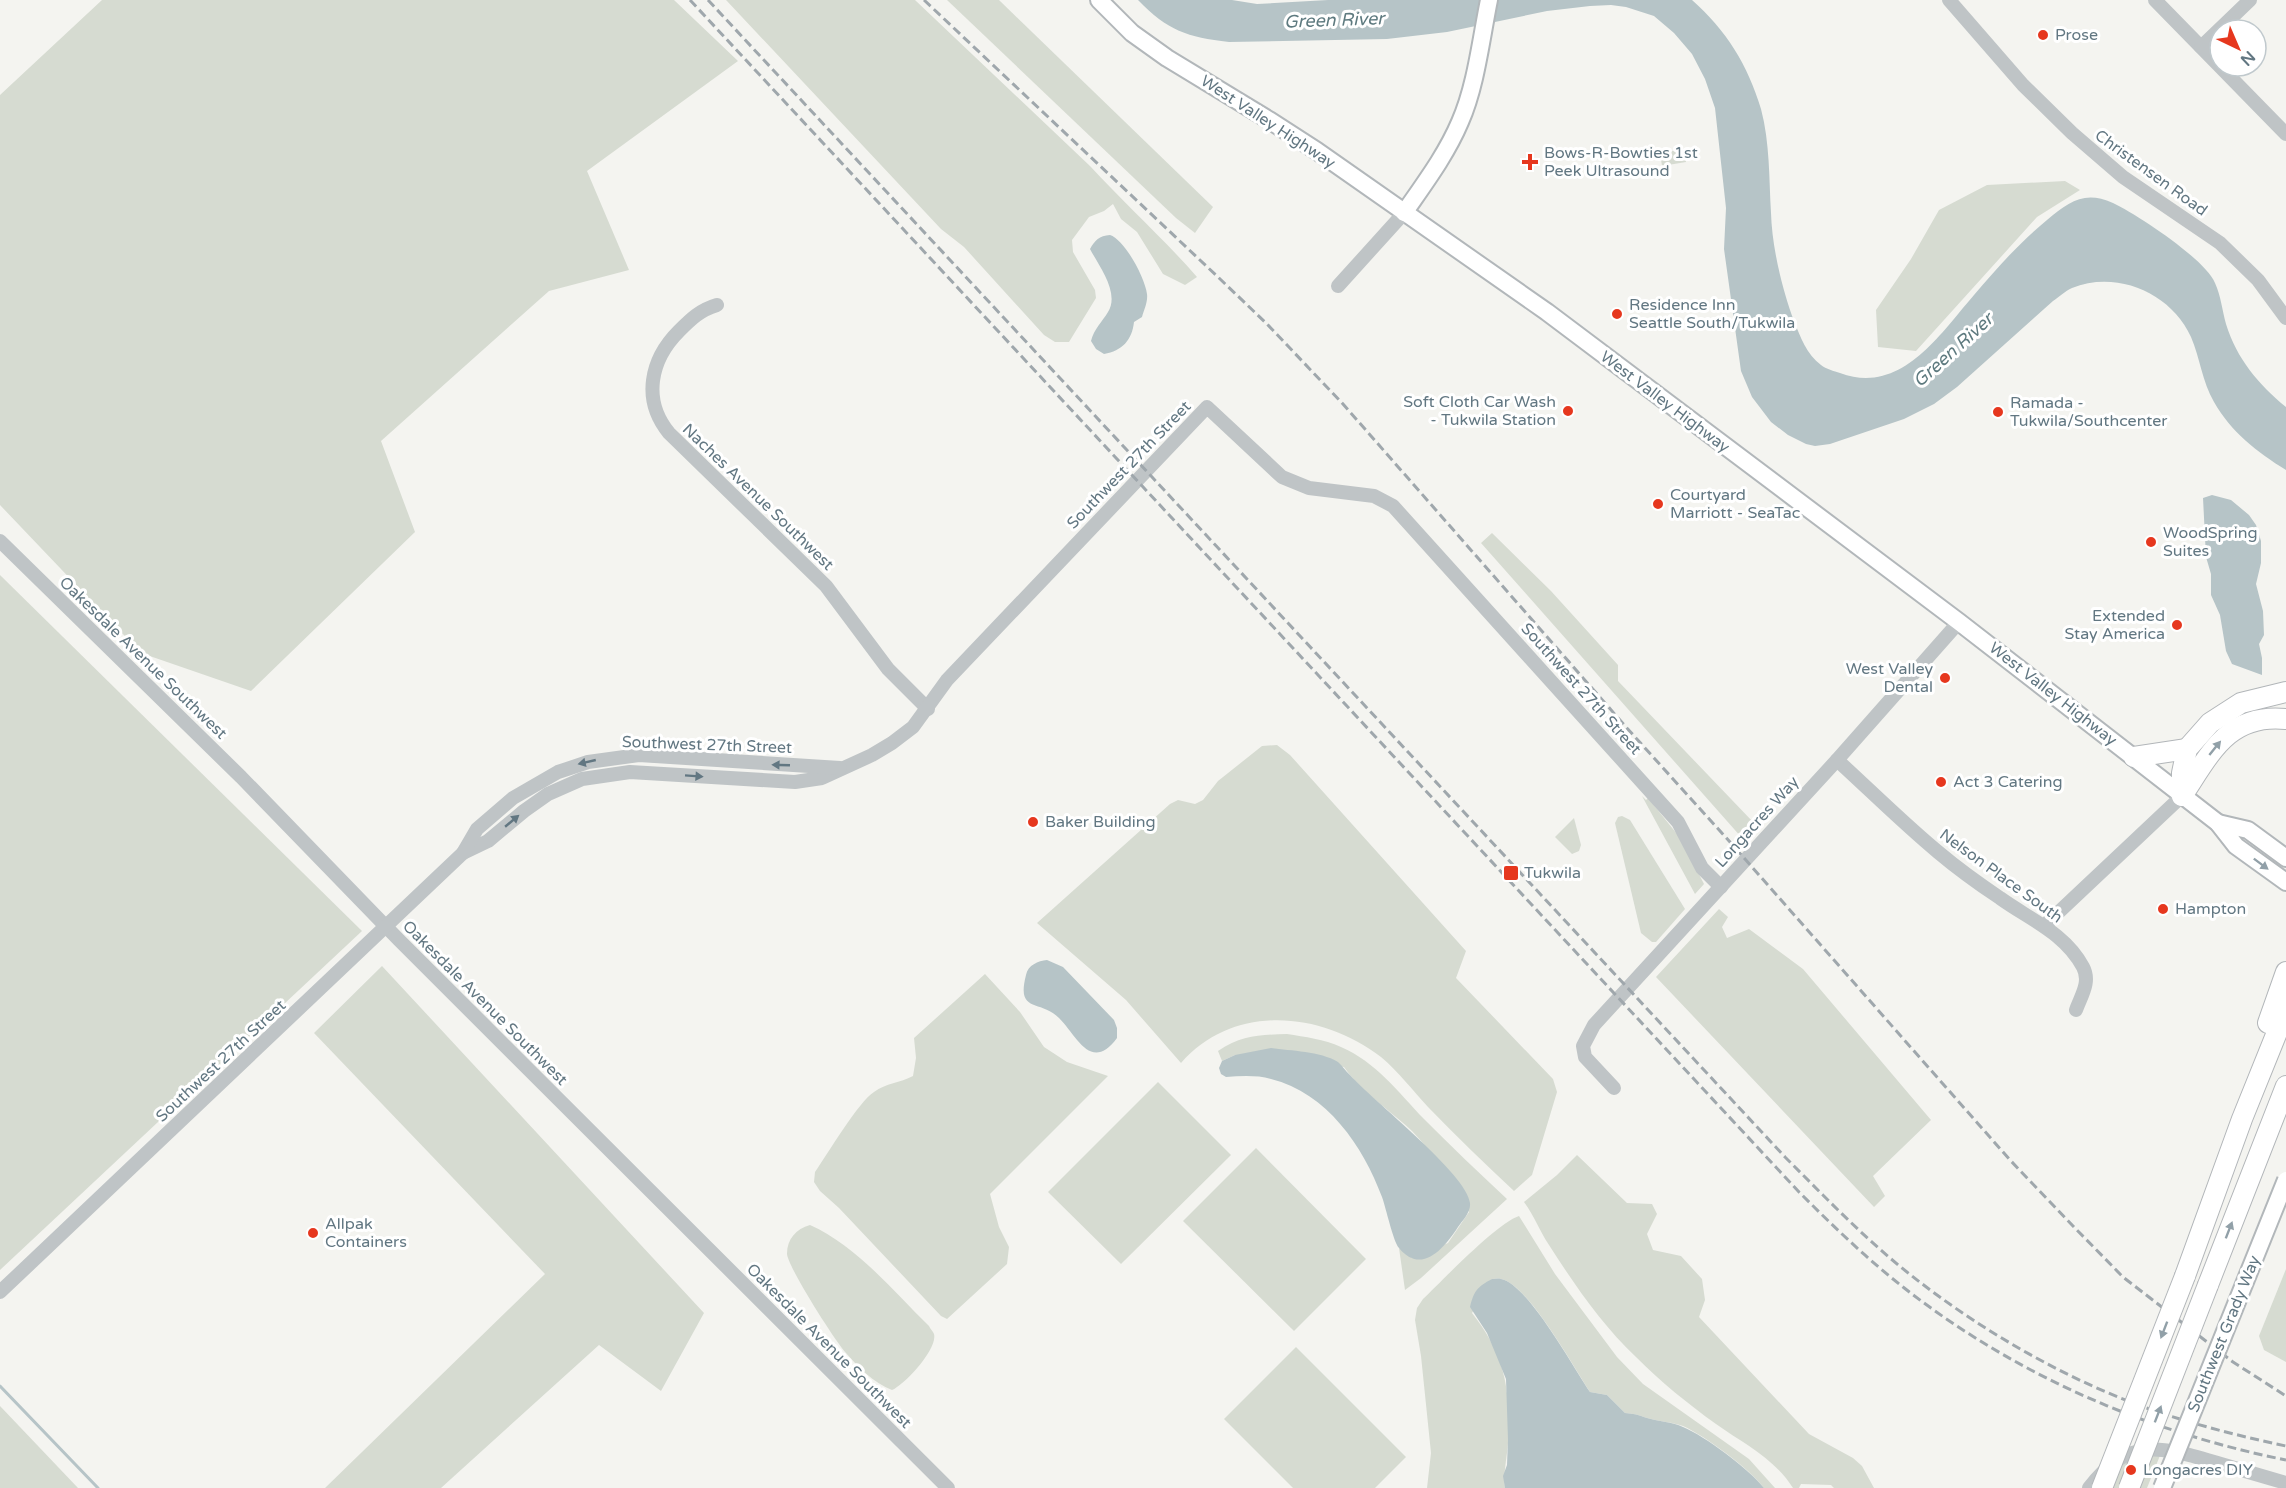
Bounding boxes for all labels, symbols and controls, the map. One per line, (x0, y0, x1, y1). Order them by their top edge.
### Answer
water label: Green River (1284, 7, 1386, 33)
north arrow (2208, 18, 2268, 78)
place label: Prose (2055, 25, 2098, 45)
marker: Prose (2036, 28, 2050, 42)
text: N (2236, 46, 2259, 70)
street label: West Valley Highway (1197, 71, 1340, 173)
street label: Christensen Road (2091, 125, 2211, 221)
place label: Bows-R-Bowties 1st Peek Ultrasound (1544, 143, 1698, 181)
marker: Bows-R-Bowties 1st Peek Ultrasound (1521, 153, 1539, 171)
place label: Residence Inn Seattle South/Tukwila (1629, 295, 1795, 333)
marker: Residence Inn Seattle South/Tukwila (1610, 307, 1624, 321)
water label: Green River (1908, 307, 1999, 392)
street label: West Valley Highway (1596, 347, 1734, 457)
place label: Soft Cloth Car Wash - Tukwila Station (1403, 392, 1556, 430)
place label: Ramada - Tukwila/Southcenter (2010, 393, 2168, 431)
street label: Southwest 27th Street (1063, 397, 1195, 533)
marker: Soft Cloth Car Wash - Tukwila Station (1561, 404, 1575, 418)
marker: Ramada - Tukwila/Southcenter (1991, 405, 2005, 419)
street label: Naches Avenue Southwest (678, 419, 838, 575)
place label: Courtyard Marriott - SeaTac (1670, 485, 1800, 523)
marker: Courtyard Marriott - SeaTac (1651, 497, 1665, 511)
place label: WoodSpring Suites (2163, 523, 2258, 561)
marker: WoodSpring Suites (2144, 535, 2158, 549)
street label: Oakesdale Avenue Southwest (55, 573, 231, 743)
place label: Extended Stay America (2065, 606, 2165, 644)
marker: Extended Stay America (2170, 618, 2184, 632)
street label: Southwest 27th Street (1517, 619, 1645, 759)
street label: West Valley Highway (1985, 638, 2121, 750)
place label: West Valley Dental (1846, 659, 1933, 697)
marker: West Valley Dental (1938, 671, 1952, 685)
street label: Southwest 27th Street (622, 732, 792, 758)
one-way arrow (2208, 740, 2221, 756)
one-way arrow (578, 758, 597, 768)
one-way arrow (772, 761, 791, 770)
one-way arrow (684, 771, 703, 781)
street label: Longacres Way (1711, 772, 1804, 872)
place label: Act 3 Catering (1953, 772, 2063, 792)
marker: Act 3 Catering (1934, 775, 1948, 789)
place label: Baker Building (1045, 812, 1156, 832)
one-way arrow (504, 815, 519, 828)
marker: Baker Building (1026, 815, 1040, 829)
street label: Nelson Place South (1935, 825, 2067, 927)
one-way arrow (2253, 858, 2269, 870)
place label: Tukwila (1524, 863, 1581, 883)
marker: Tukwila (1502, 864, 1520, 882)
place label: Hampton (2175, 899, 2246, 919)
marker: Hampton (2156, 902, 2170, 916)
street label: Oakesdale Avenue Southwest (398, 916, 572, 1090)
street label: Southwest 27th Street (152, 996, 290, 1126)
place label: Allpak Containers (325, 1214, 407, 1252)
one-way arrow (2224, 1221, 2234, 1239)
marker: Allpak Containers (306, 1226, 320, 1240)
street label: Southwest Grady Way (2183, 1252, 2265, 1415)
street label: Oakesdale Avenue Southwest (742, 1259, 916, 1433)
one-way arrow (2159, 1322, 2169, 1340)
one-way arrow (2153, 1405, 2163, 1423)
place label: Longacres DIY (2143, 1460, 2253, 1480)
marker: Longacres DIY (2124, 1463, 2138, 1477)

